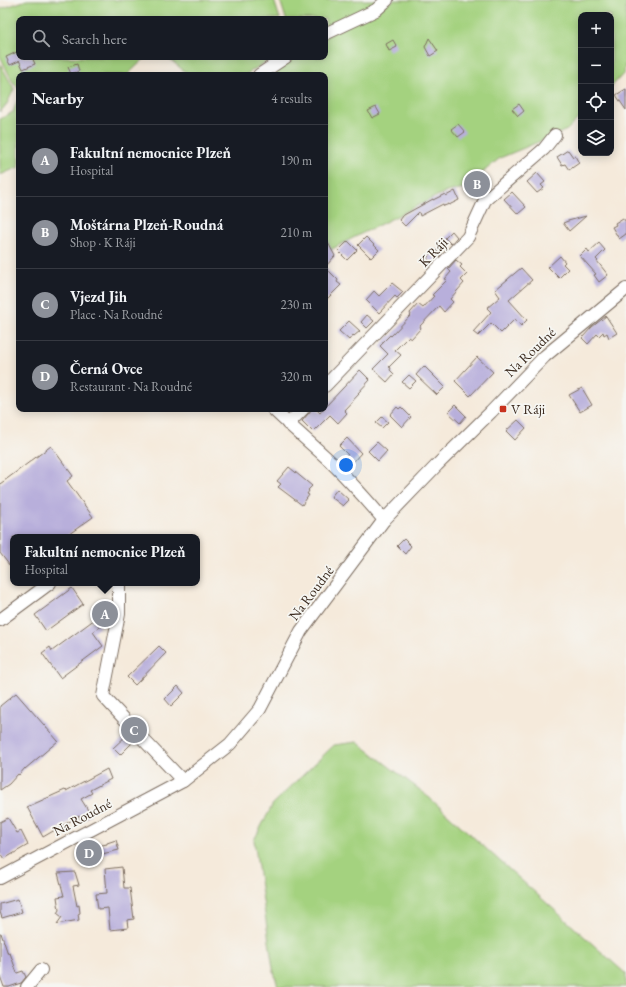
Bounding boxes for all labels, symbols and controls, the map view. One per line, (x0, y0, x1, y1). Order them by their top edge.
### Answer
map controls (578, 12, 614, 156)
button: + (578, 12, 614, 48)
search box (16, 16, 328, 60)
icon: search (30, 27, 52, 49)
text: Search here (62, 29, 127, 48)
button: − (578, 48, 614, 84)
button: locate (578, 84, 614, 120)
text: Nearby (32, 87, 84, 109)
text: 4 results (271, 90, 312, 107)
button: layers (578, 120, 614, 156)
text: Fakultní nemocnice Plzeň (70, 143, 231, 162)
text: A (40, 152, 50, 169)
text: 190 m (281, 152, 312, 169)
text: Hospital (70, 162, 114, 179)
pin: B (464, 169, 490, 199)
text: Moštárna Plzeň-Roudná (70, 215, 223, 234)
text: B (41, 224, 49, 241)
text: 210 m (281, 224, 312, 241)
street label: K Ráji (415, 233, 452, 271)
text: Shop · K Ráji (70, 234, 136, 251)
text: Vjezd Jih (70, 287, 127, 306)
text: C (40, 296, 50, 313)
text: 230 m (281, 296, 312, 313)
text: Place · Na Roudné (70, 306, 163, 323)
street label: Na Roudné (501, 323, 560, 381)
text: Černá Ovce (70, 359, 142, 378)
text: D (40, 368, 50, 385)
text: 320 m (281, 368, 312, 385)
text: Restaurant · Na Roudné (70, 378, 192, 395)
place label: V Ráji (511, 400, 546, 418)
marker: V Ráji (498, 404, 508, 414)
your location (336, 455, 356, 475)
popup (10, 534, 200, 586)
text: Fakultní nemocnice Plzeň (24, 542, 186, 561)
text: Hospital (24, 561, 68, 578)
street label: Na Roudné (285, 562, 338, 624)
pin: A (92, 599, 118, 629)
pin: C (121, 715, 147, 745)
street label: Na Roudné (50, 794, 115, 840)
pin: D (76, 838, 102, 868)

